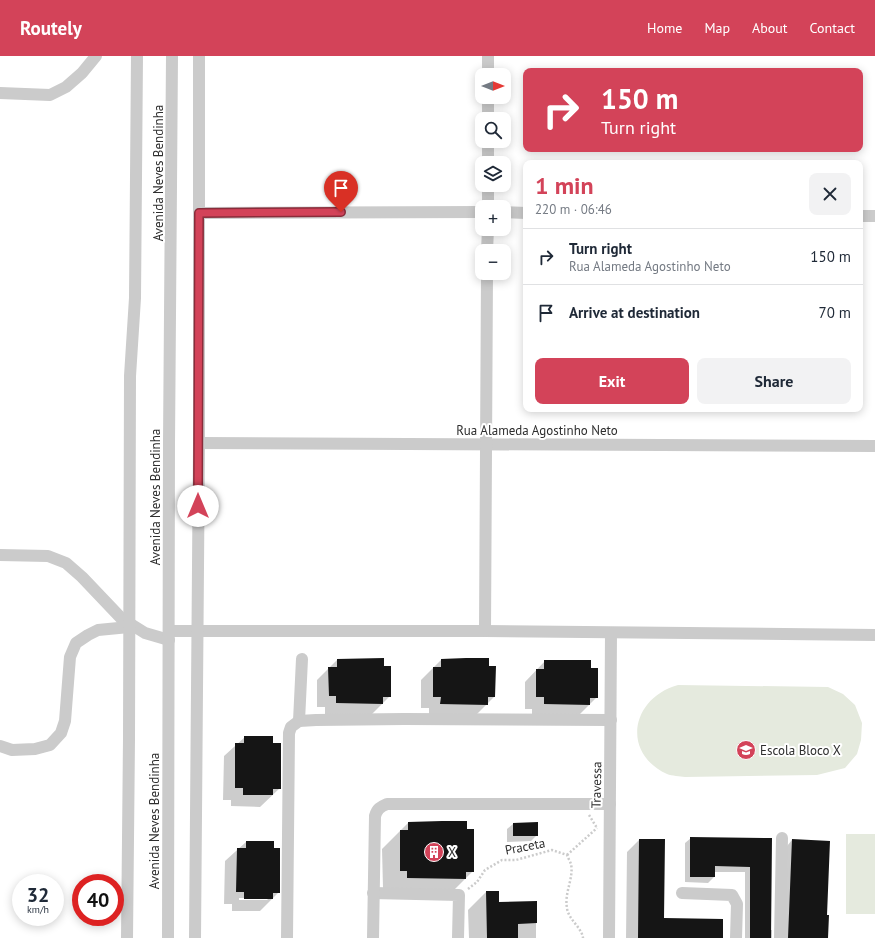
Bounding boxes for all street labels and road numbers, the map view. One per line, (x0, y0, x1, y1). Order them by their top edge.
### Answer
street label: Avenida Neves Bendinha (150, 105, 167, 241)
street label: Rua Alameda Agostinho Neto (456, 422, 618, 439)
street label: Avenida Neves Bendinha (147, 429, 164, 565)
street label: Avenida Neves Bendinha (146, 753, 163, 889)
street label: Travessa (588, 761, 605, 809)
street label: Praceta (503, 834, 547, 859)

